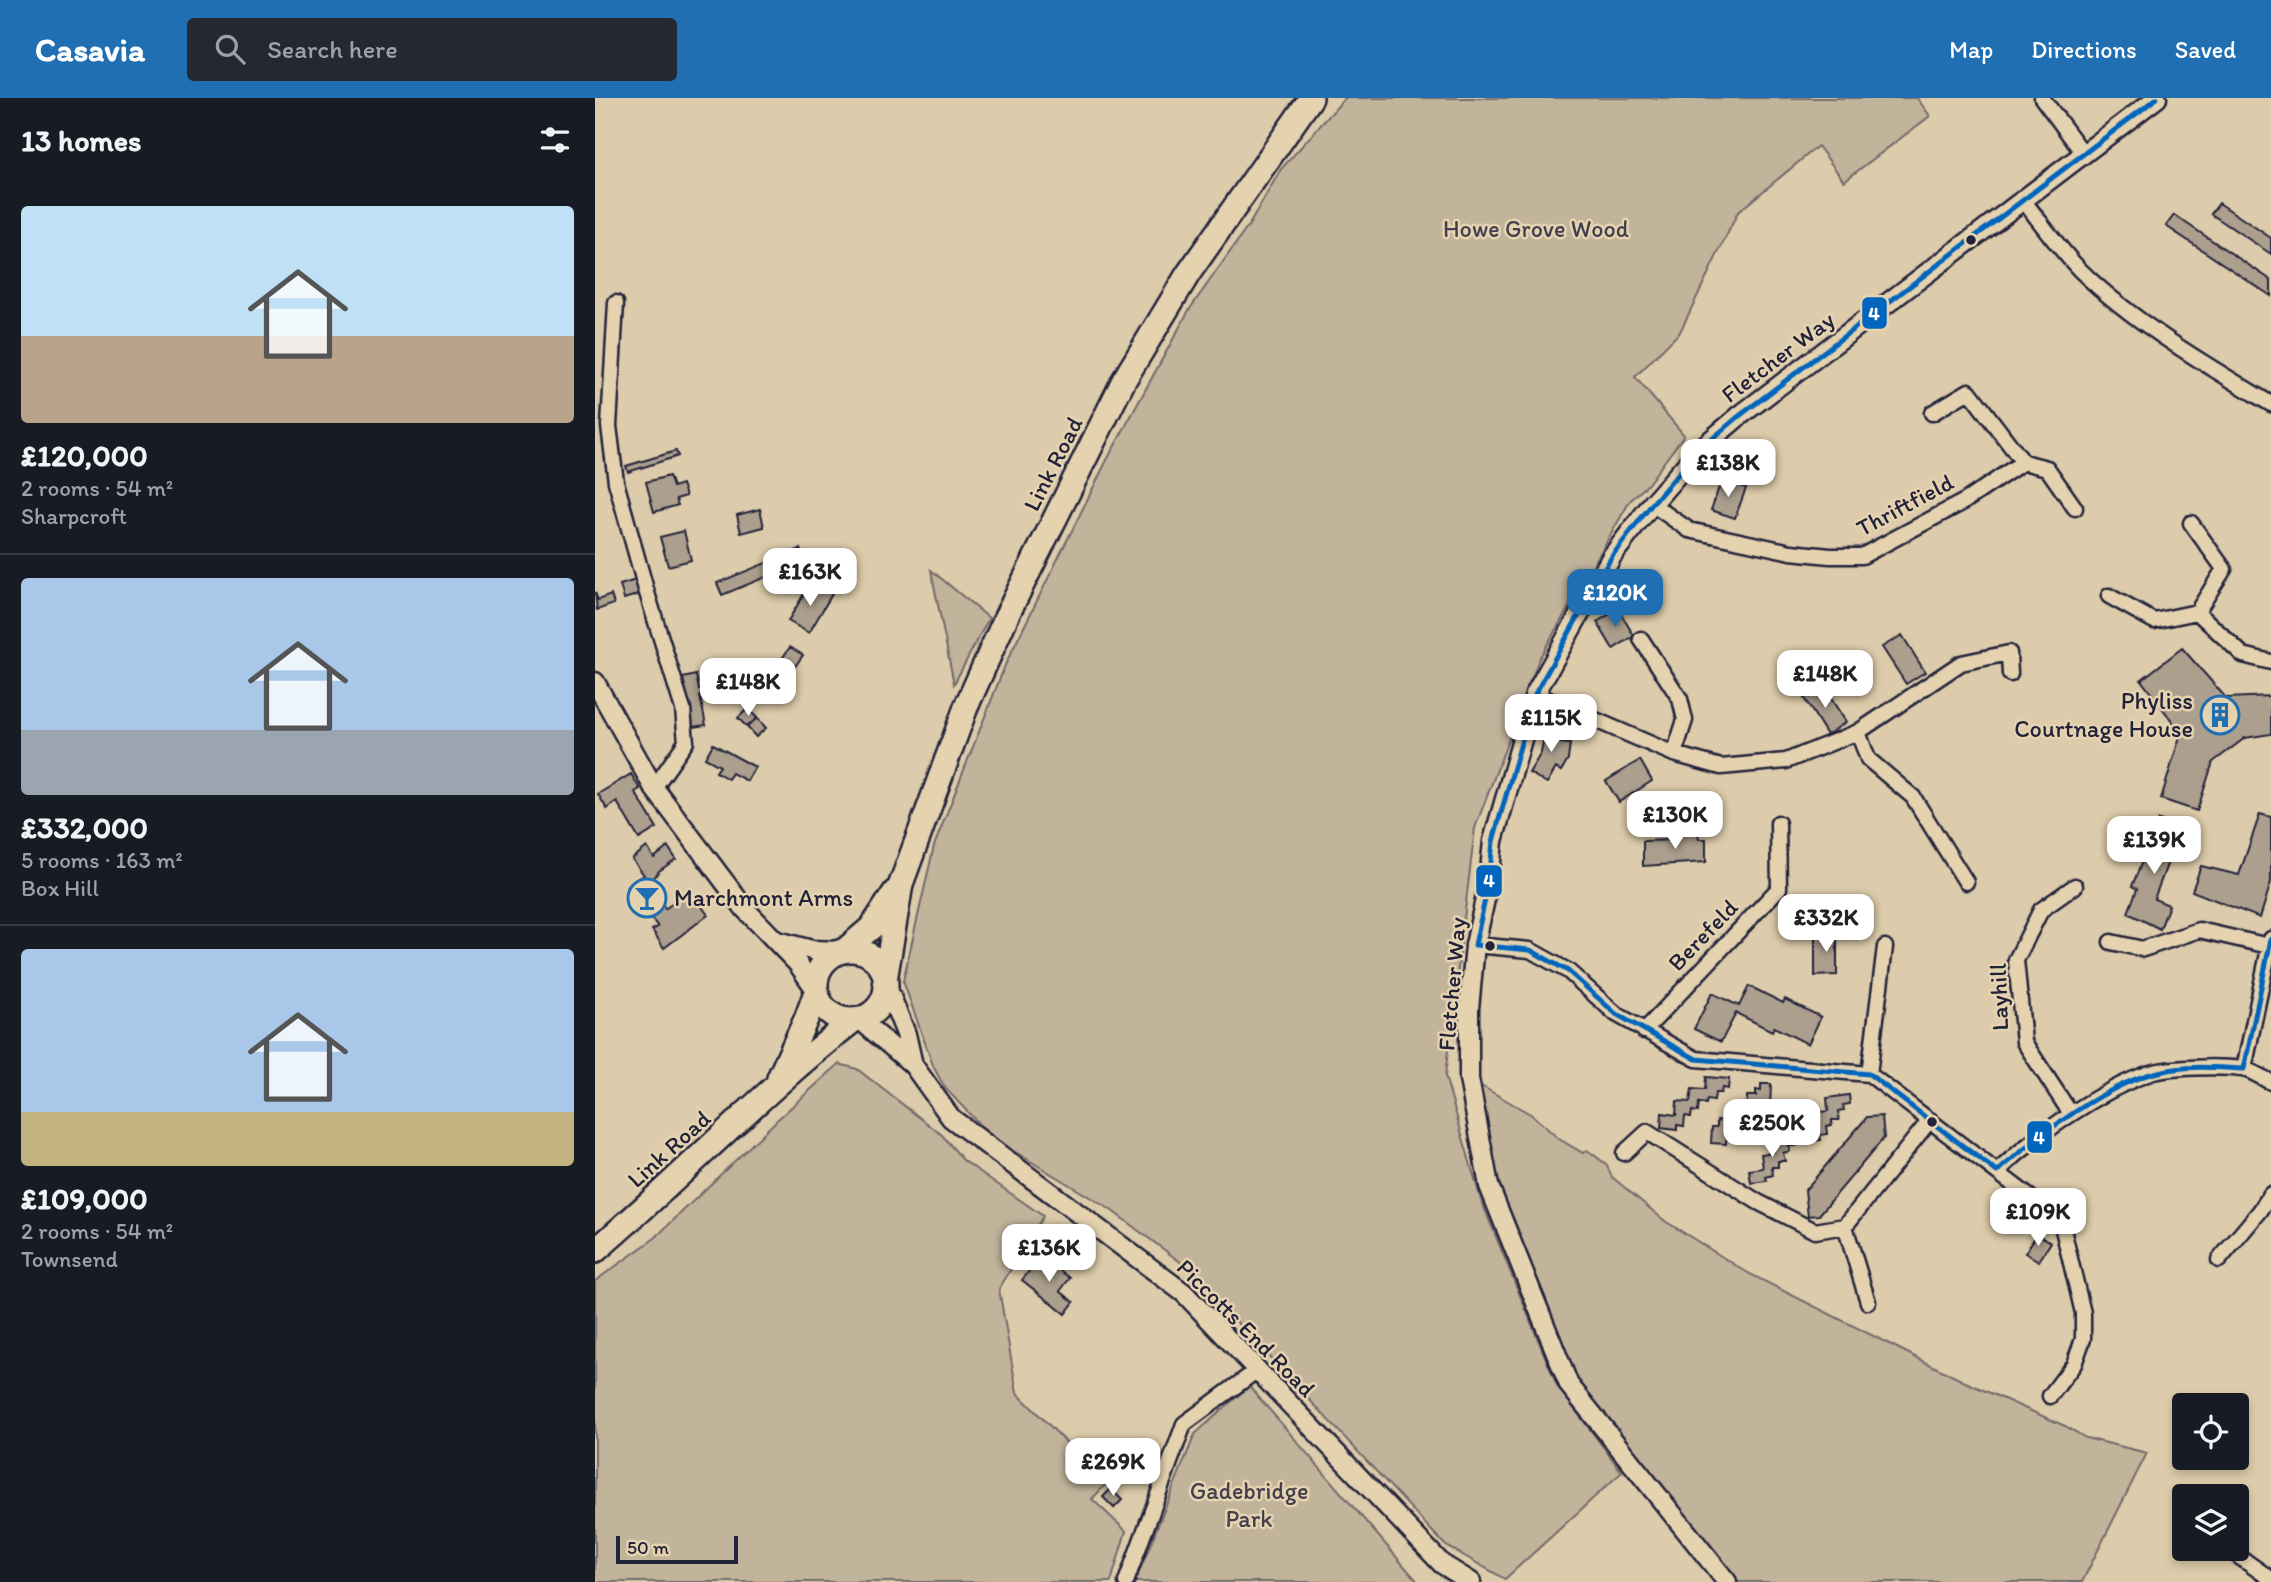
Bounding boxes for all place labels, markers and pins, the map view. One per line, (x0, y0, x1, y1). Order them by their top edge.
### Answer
unlabelled marker (1964, 233, 1978, 247)
pin: £138K (1679, 440, 1777, 499)
pin: £163K (761, 548, 859, 608)
pin: £120K (1566, 570, 1664, 629)
pin: £148K (1776, 650, 1874, 710)
pin: £148K (699, 658, 797, 718)
place label: Phyliss Courtnage House (2014, 686, 2193, 743)
pin: £115K (1502, 694, 1600, 754)
building icon: Phyliss Courtnage House (2199, 694, 2241, 736)
pin: £130K (1626, 792, 1724, 851)
pin: £139K (2105, 816, 2203, 876)
bar icon: Marchmont Arms (626, 877, 668, 919)
place label: Marchmont Arms (674, 883, 853, 912)
pin: £332K (1777, 894, 1875, 954)
unlabelled marker (1483, 939, 1497, 953)
pin: £250K (1723, 1100, 1821, 1159)
unlabelled marker (1925, 1115, 1939, 1129)
pin: £109K (1989, 1188, 2087, 1248)
pin: £136K (1000, 1224, 1098, 1284)
pin: £269K (1064, 1438, 1162, 1498)

